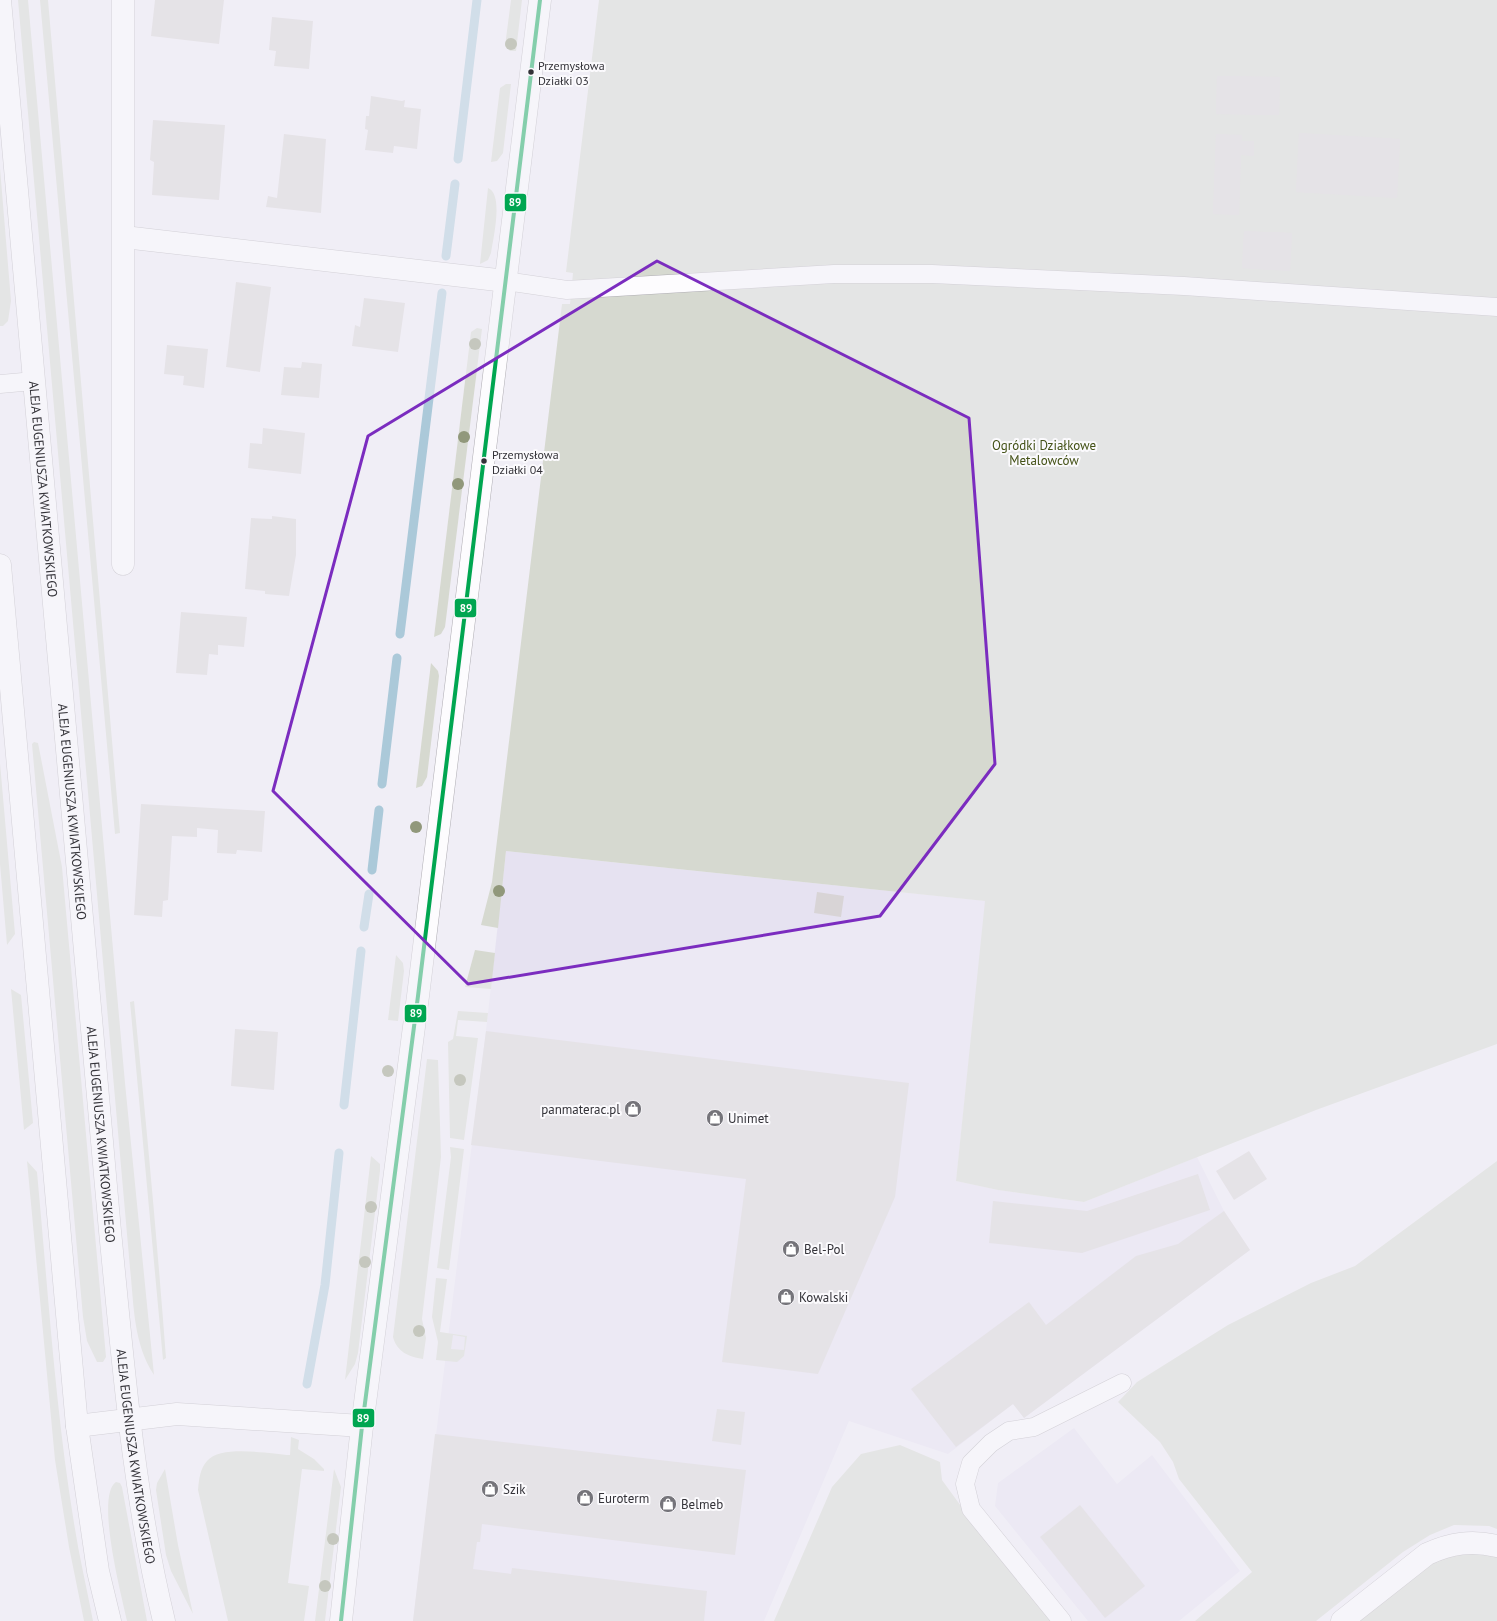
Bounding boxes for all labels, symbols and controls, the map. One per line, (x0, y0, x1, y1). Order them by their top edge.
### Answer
place label: Przemysłowa Działki 03 (538, 58, 605, 88)
marker: Przemysłowa Działki 03 (526, 67, 536, 77)
line badge: 89 (504, 193, 527, 212)
text: 89 (509, 195, 521, 209)
street label: ALEJA EUGENIUSZA KWIATKOWSKIEGO (25, 380, 61, 598)
park label: Ogródki Działkowe Metalowców (992, 437, 1096, 469)
place label: Przemysłowa Działki 04 (492, 447, 559, 477)
marker: Przemysłowa Działki 04 (479, 456, 489, 466)
line badge: 89 (454, 598, 477, 618)
text: 89 (460, 601, 472, 615)
street label: ALEJA EUGENIUSZA KWIATKOWSKIEGO (54, 703, 90, 921)
line badge: 89 (404, 1004, 427, 1023)
text: 89 (410, 1006, 422, 1020)
street label: ALEJA EUGENIUSZA KWIATKOWSKIEGO (83, 1026, 119, 1244)
shop icon: panmaterac.pl (623, 1099, 643, 1119)
place label: panmaterac.pl (541, 1101, 620, 1118)
shop icon: Unimet (705, 1108, 725, 1128)
place label: Unimet (728, 1110, 769, 1127)
shop icon: Bel-Pol (781, 1239, 801, 1259)
place label: Bel-Pol (804, 1241, 844, 1258)
shop icon: Kowalski (776, 1287, 796, 1307)
place label: Kowalski (799, 1289, 848, 1306)
street label: ALEJA EUGENIUSZA KWIATKOWSKIEGO (113, 1348, 159, 1566)
line badge: 89 (352, 1408, 375, 1428)
text: 89 (357, 1411, 369, 1425)
shop icon: Szik (480, 1479, 500, 1499)
place label: Szik (503, 1481, 526, 1498)
shop icon: Euroterm (575, 1488, 595, 1508)
place label: Euroterm (598, 1490, 649, 1507)
shop icon: Belmeb (658, 1494, 678, 1514)
place label: Belmeb (681, 1496, 723, 1513)

